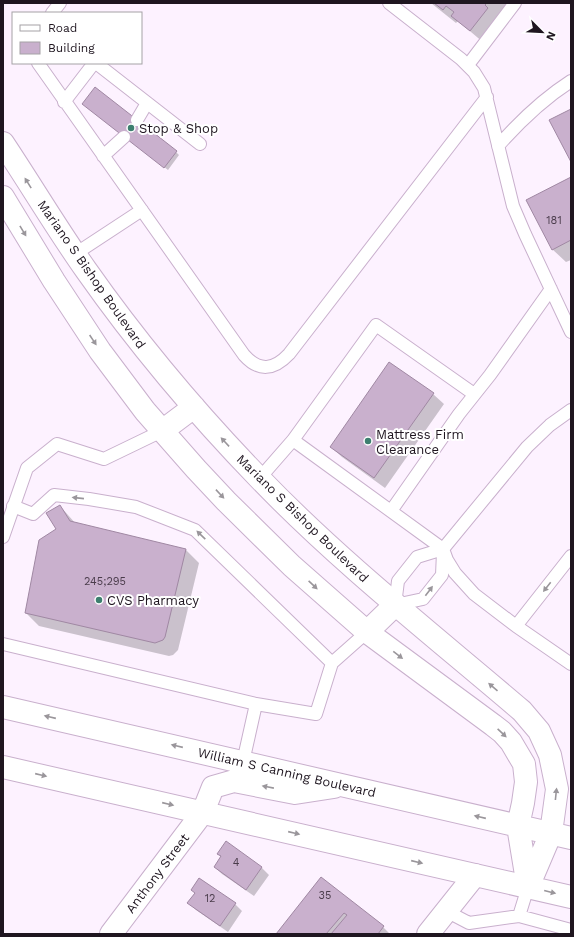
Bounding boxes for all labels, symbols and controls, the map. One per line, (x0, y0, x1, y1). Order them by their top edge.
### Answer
legend (12, 12, 142, 64)
north arrow (522, 12, 562, 52)
text: Road (48, 21, 77, 35)
text: N (543, 29, 558, 42)
text: Building (48, 41, 95, 55)
place label: Stop & Shop (139, 121, 218, 136)
marker: Stop & Shop (126, 123, 136, 133)
one-way arrow (25, 177, 32, 189)
street label: Mariano S Bishop Boulevard (35, 197, 149, 351)
house number: 181 (546, 214, 562, 227)
one-way arrow (19, 225, 26, 237)
one-way arrow (89, 334, 96, 346)
place label: Mattress Firm Clearance (376, 427, 464, 457)
marker: Mattress Firm Clearance (363, 436, 373, 446)
one-way arrow (221, 437, 230, 447)
street label: Mariano S Bishop Boulevard (234, 451, 372, 585)
one-way arrow (215, 489, 225, 499)
one-way arrow (72, 495, 84, 501)
one-way arrow (196, 530, 206, 540)
house number: 245;295 (84, 575, 126, 588)
one-way arrow (308, 580, 318, 590)
one-way arrow (543, 581, 551, 592)
one-way arrow (425, 586, 434, 597)
place label: CVS Pharmacy (107, 593, 199, 608)
marker: CVS Pharmacy (94, 595, 104, 605)
one-way arrow (393, 650, 404, 659)
one-way arrow (489, 683, 498, 692)
one-way arrow (44, 714, 56, 720)
one-way arrow (497, 728, 507, 738)
one-way arrow (170, 742, 183, 748)
street label: William S Canning Boulevard (196, 745, 377, 800)
one-way arrow (35, 773, 47, 779)
one-way arrow (261, 784, 274, 790)
one-way arrow (552, 788, 559, 801)
one-way arrow (162, 802, 174, 808)
one-way arrow (474, 813, 487, 819)
street label: Anthony Street (123, 830, 192, 916)
one-way arrow (288, 831, 301, 837)
house number: 4 (233, 856, 240, 869)
one-way arrow (411, 859, 424, 865)
house number: 35 (319, 889, 331, 902)
one-way arrow (543, 890, 556, 896)
house number: 12 (205, 892, 215, 905)

